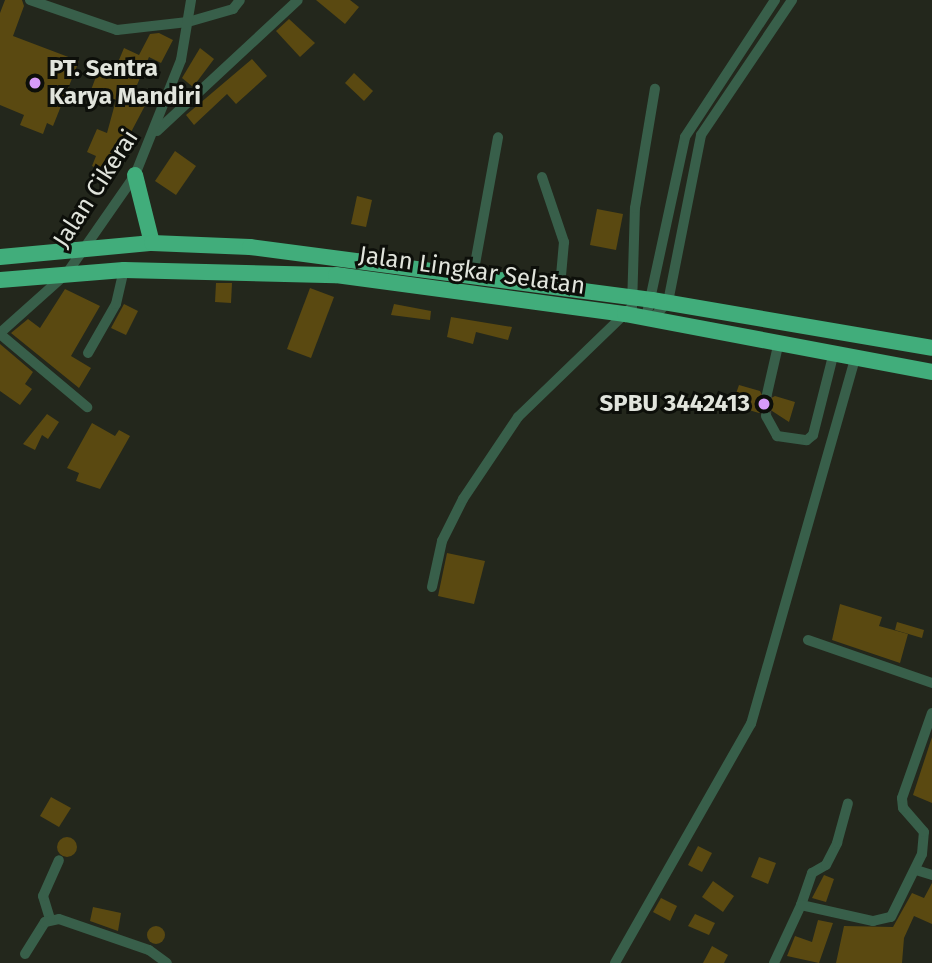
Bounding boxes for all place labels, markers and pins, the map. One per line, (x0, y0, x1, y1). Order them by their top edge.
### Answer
place label: PT. Sentra Karya Mandiri (49, 55, 201, 111)
marker: PT. Sentra Karya Mandiri (27, 75, 43, 91)
place label: SPBU 3442413 (600, 390, 750, 418)
marker: SPBU 3442413 (756, 396, 772, 412)

